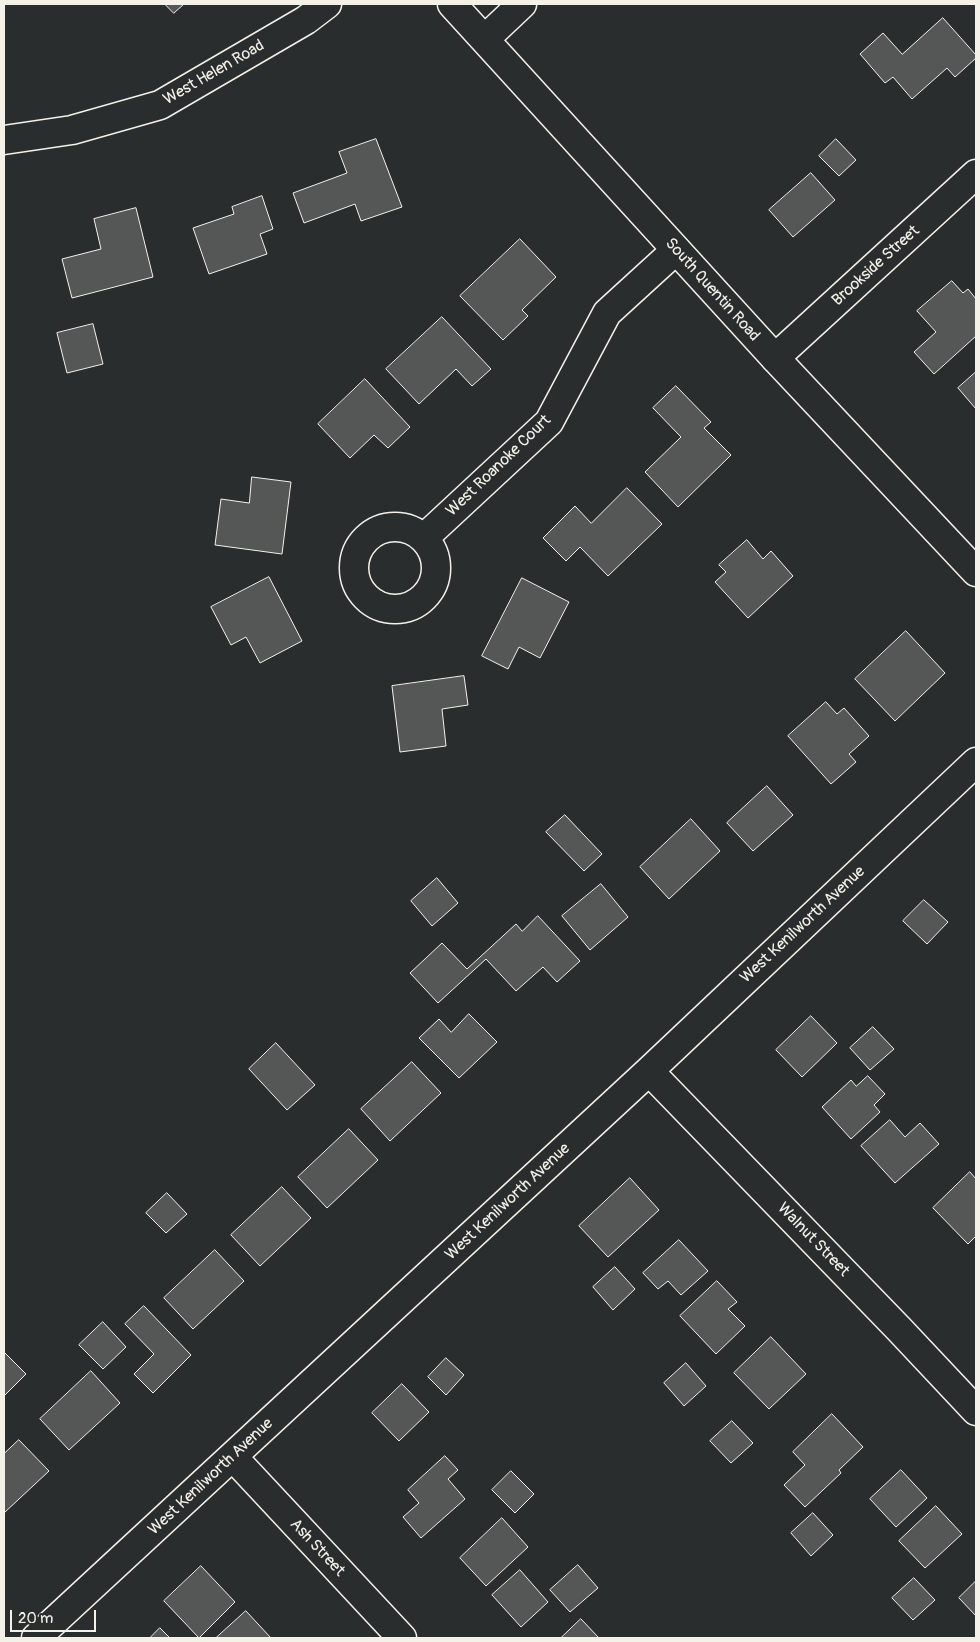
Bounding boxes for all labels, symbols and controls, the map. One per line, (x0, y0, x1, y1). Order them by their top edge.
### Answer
street label: West Helen Road (160, 36, 268, 110)
street label: Brookside Street (828, 222, 924, 310)
street label: South Quentin Road (661, 234, 763, 346)
street label: West Roanoke Court (443, 411, 555, 521)
street label: West Kenilworth Avenue (737, 862, 869, 988)
street label: West Kenilworth Avenue (442, 1139, 574, 1265)
street label: Walnut Street (773, 1199, 853, 1281)
street label: West Kenilworth Avenue (145, 1414, 277, 1540)
street label: Ash Street (285, 1515, 349, 1581)
scale bar (12, 1600, 99, 1632)
text: 20 m (18, 1609, 53, 1628)

